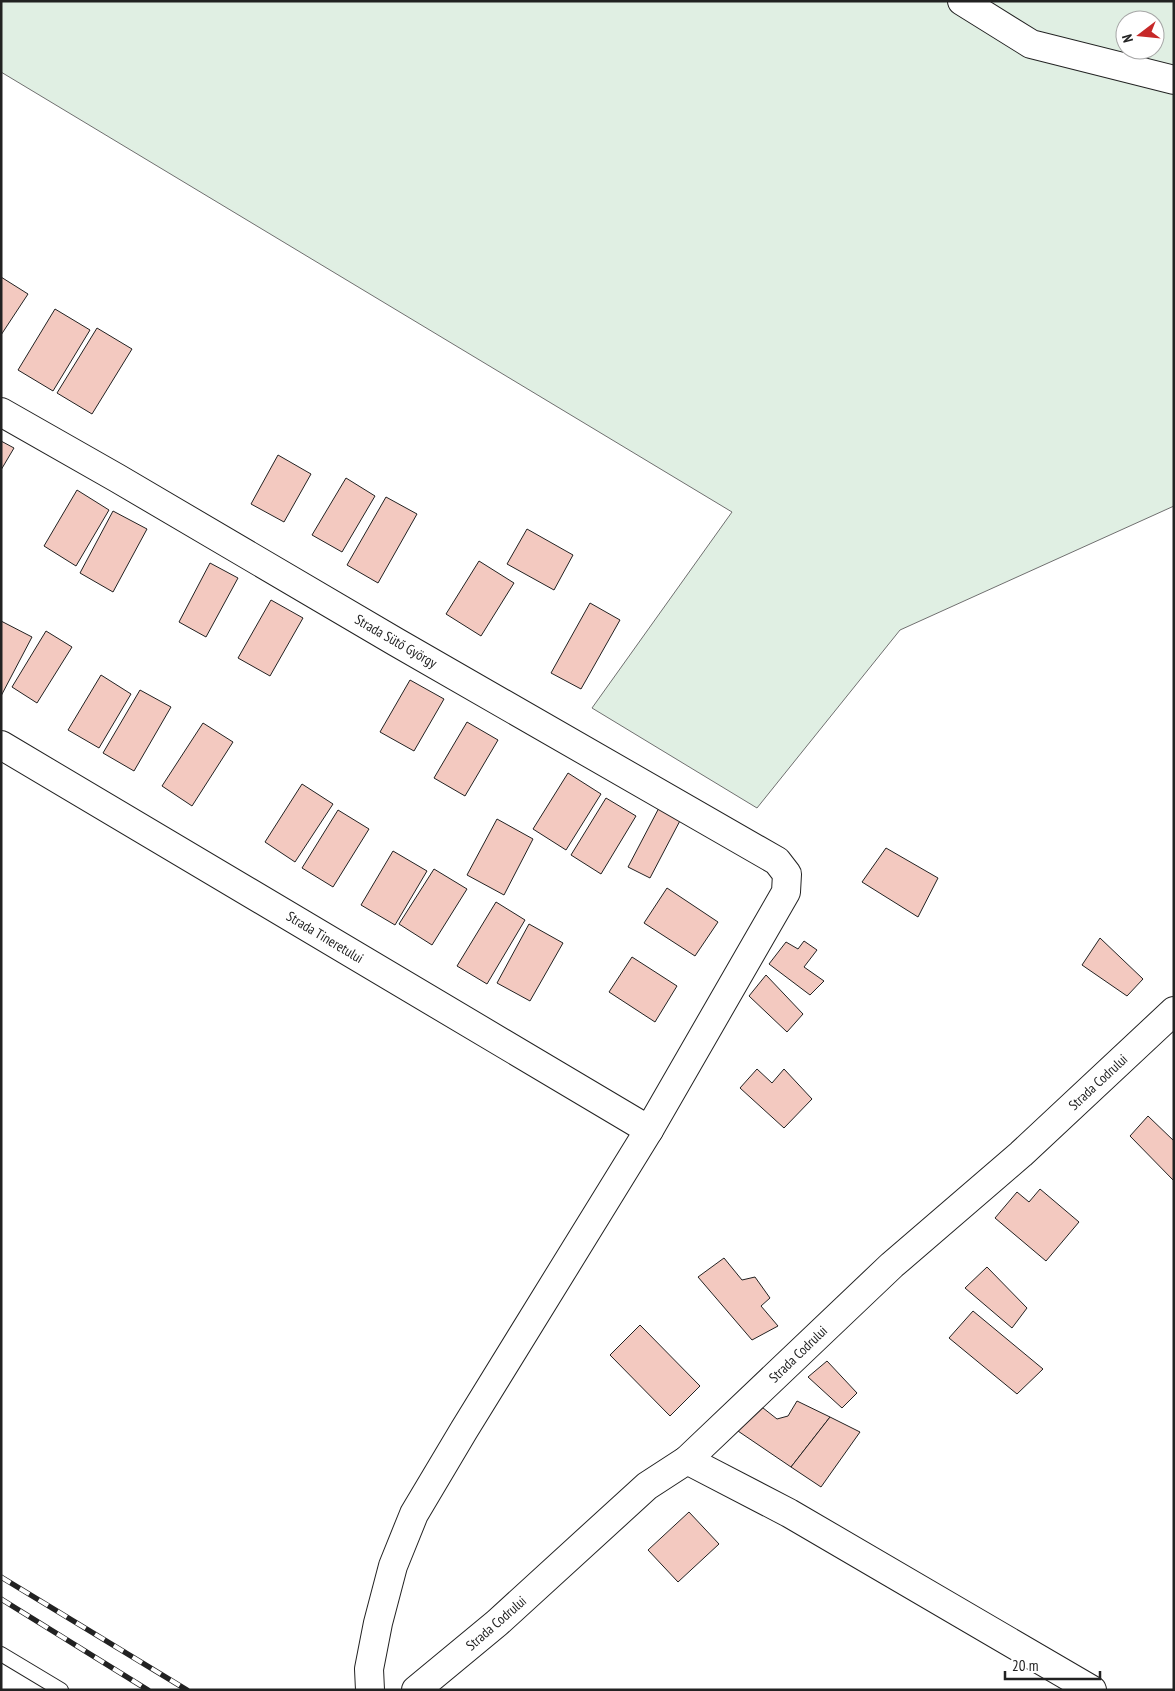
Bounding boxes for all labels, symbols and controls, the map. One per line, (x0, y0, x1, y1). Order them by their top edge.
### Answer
north arrow (1115, 10, 1165, 60)
text: N (1118, 32, 1137, 45)
street label: Strada Sütő György (352, 610, 441, 672)
street label: Strada Tineretului (283, 907, 367, 967)
street label: Strada Codrului (1065, 1050, 1131, 1114)
street label: Strada Codrului (765, 1322, 831, 1386)
street label: Strada Codrului (462, 1592, 530, 1654)
scale bar (1005, 1648, 1100, 1680)
text: 20 m (1012, 1656, 1038, 1675)

